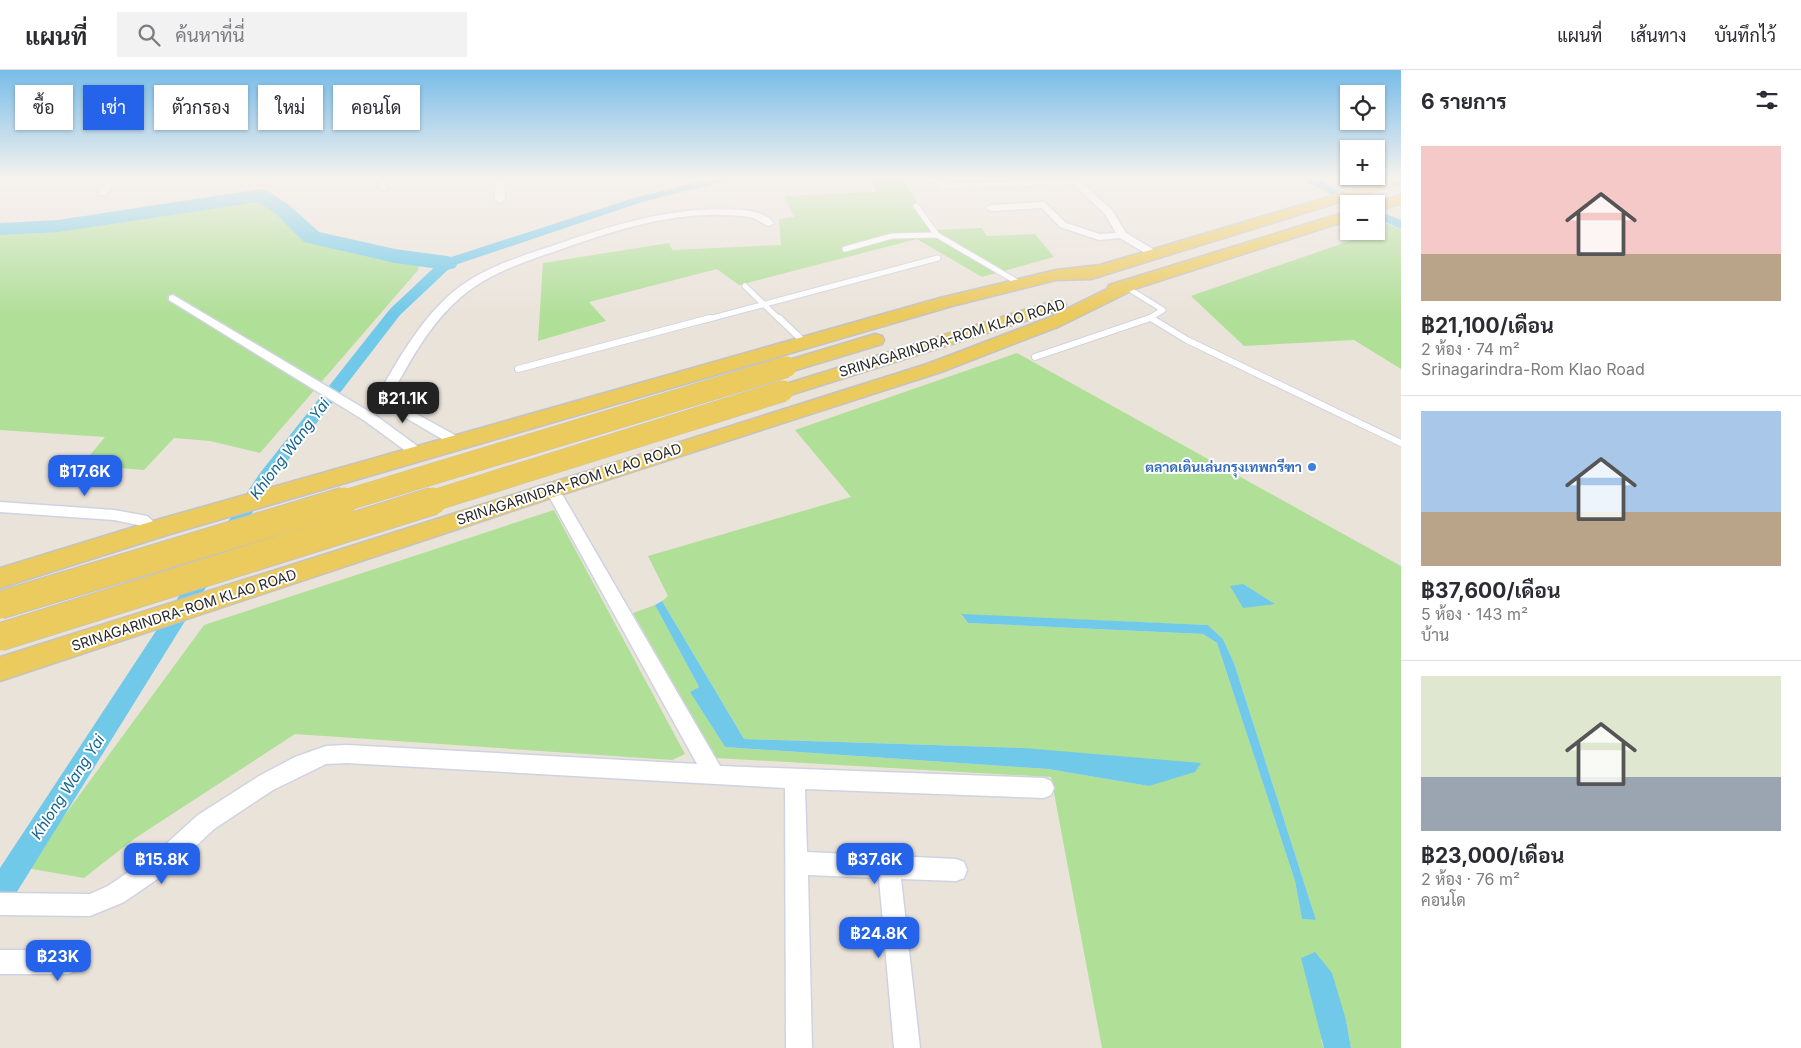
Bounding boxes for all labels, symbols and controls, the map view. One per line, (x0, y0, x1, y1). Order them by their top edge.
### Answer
search box (117, 12, 467, 57)
icon: search (135, 21, 163, 49)
text: แผนที่ (25, 22, 87, 51)
text: ค้นหาที่นี่ (175, 24, 245, 47)
text: แผนที่ (1557, 25, 1602, 46)
text: เส้นทาง (1630, 25, 1686, 46)
text: บันทึกไว้ (1714, 25, 1776, 46)
chip: ซื้อ (15, 85, 73, 130)
chip: เช่า (83, 85, 144, 130)
chip: ตัวกรอง (154, 85, 248, 130)
chip: ใหม่ (258, 85, 323, 130)
chip: คอนโด (333, 85, 420, 130)
map controls (1340, 85, 1385, 240)
button: locate (1340, 85, 1385, 130)
icon: filters (1753, 86, 1781, 114)
text: 6 รายการ (1421, 89, 1507, 114)
button: + (1340, 140, 1385, 185)
icon: home (1556, 179, 1646, 269)
button: − (1340, 195, 1385, 240)
street label: SRINAGARINDRA-ROM KLAO ROAD (837, 295, 1067, 380)
text: ฿21,100/เดือน (1421, 313, 1554, 338)
text: 2 ห้อง · 74 m² (1421, 339, 1520, 359)
text: Srinagarindra-Rom Klao Road (1421, 359, 1645, 379)
pin: ฿21.1K (362, 382, 444, 424)
text: ฿21.1K (378, 388, 428, 408)
water label: Khlong Wang Yai (246, 394, 334, 503)
street label: SRINAGARINDRA-ROM KLAO ROAD (454, 439, 684, 528)
icon: home (1556, 444, 1646, 534)
pin: ฿17.6K (44, 454, 126, 497)
place label: ตลาดเดินเล่นกรุงเทพกรีฑา (1145, 458, 1302, 478)
text: ฿17.6K (59, 461, 111, 481)
marker: ตลาดเดินเล่นกรุงเทพกรีฑา (1306, 461, 1318, 473)
street label: SRINAGARINDRA-ROM KLAO ROAD (69, 565, 299, 654)
text: ฿37,600/เดือน (1421, 578, 1561, 603)
text: 5 ห้อง · 143 m² (1421, 604, 1528, 624)
text: บ้าน (1421, 625, 1449, 645)
icon: home (1556, 709, 1646, 799)
water label: Khlong Wang Yai (27, 730, 109, 843)
pin: ฿15.8K (121, 842, 203, 885)
pin: ฿37.6K (834, 842, 916, 885)
text: ฿23,000/เดือน (1421, 843, 1564, 868)
text: ฿15.8K (135, 849, 189, 869)
text: ฿37.6K (848, 849, 903, 869)
text: 2 ห้อง · 76 m² (1421, 869, 1520, 889)
text: คอนโด (1421, 890, 1466, 910)
pin: ฿24.8K (838, 916, 920, 959)
text: ฿24.8K (850, 923, 908, 943)
pin: ฿23K (28, 940, 88, 982)
text: ฿23K (37, 946, 79, 966)

